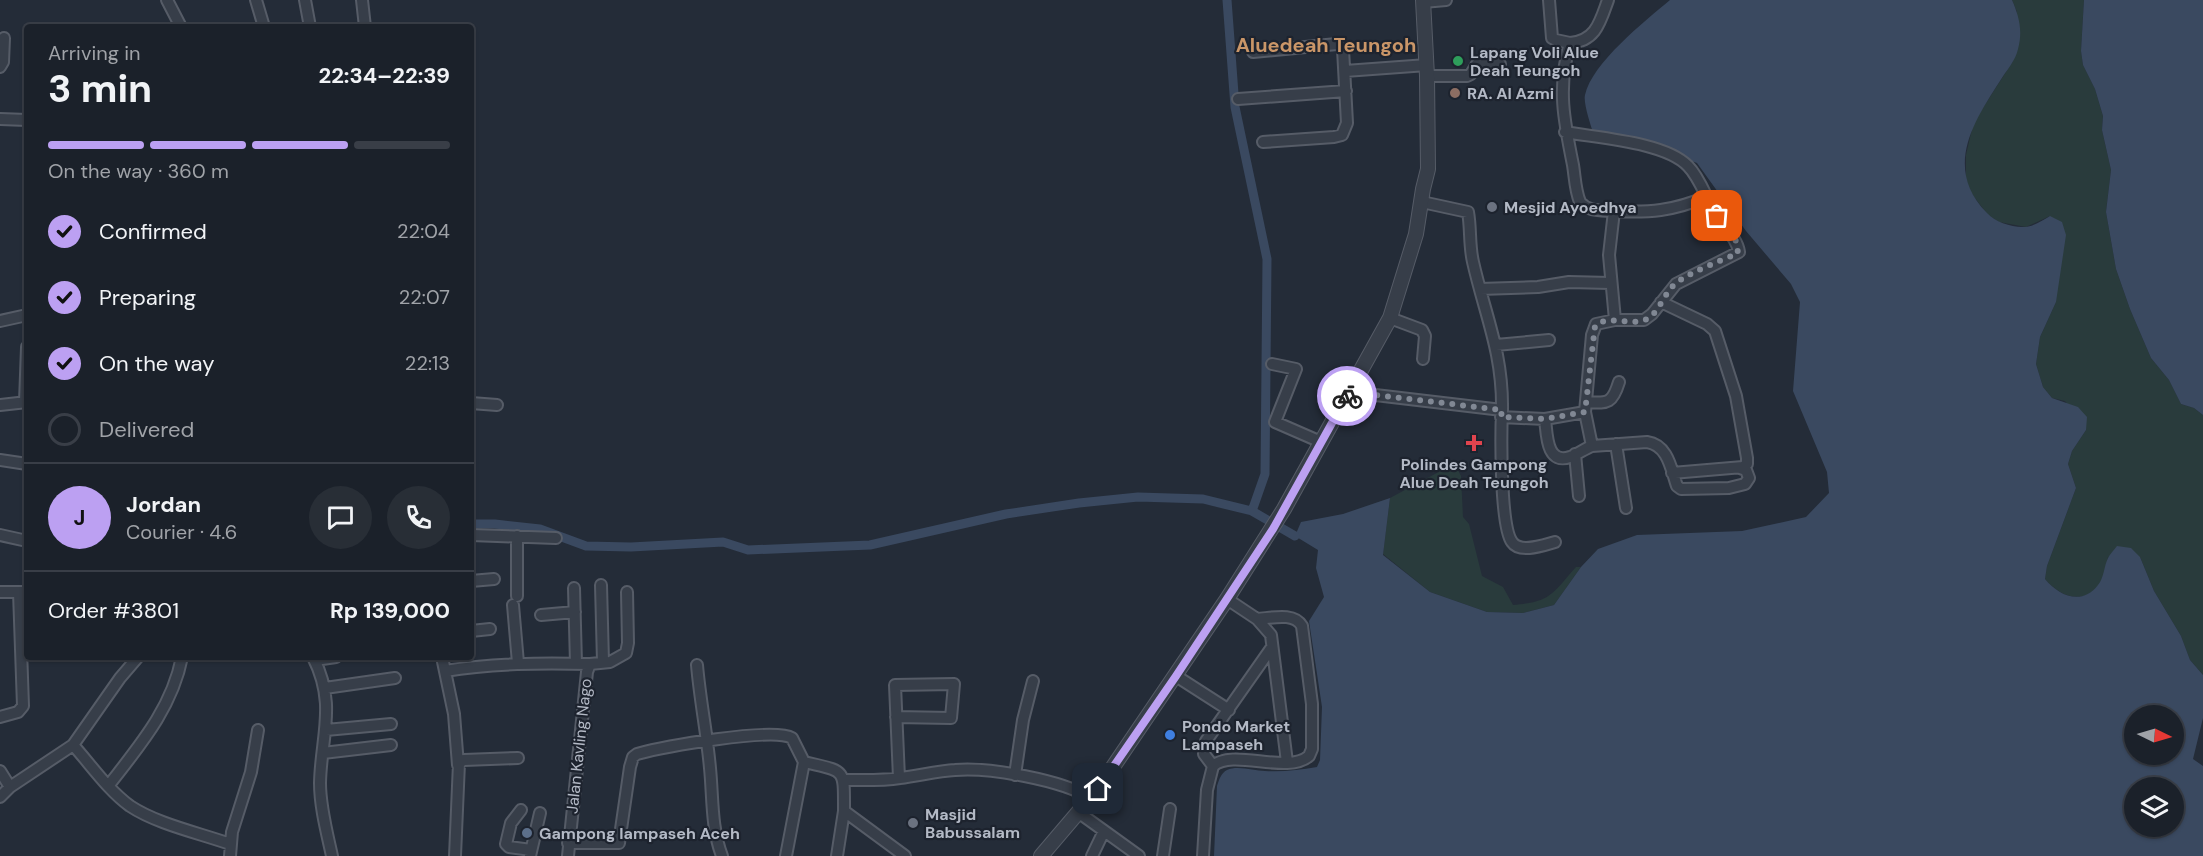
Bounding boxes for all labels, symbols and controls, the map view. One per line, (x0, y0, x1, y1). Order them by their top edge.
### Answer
district label: Aluedeah Teungoh (1236, 32, 1416, 58)
text: Arriving in (48, 40, 140, 66)
place label: Lapang Voli Alue Deah Teungoh (1470, 42, 1599, 81)
marker: Lapang Voli Alue Deah Teungoh (1451, 54, 1465, 68)
text: 22:34–22:39 (318, 61, 450, 90)
text: 3 min (48, 63, 152, 114)
place label: RA. Al Azmi (1467, 83, 1554, 104)
marker: RA. Al Azmi (1448, 86, 1462, 100)
text: On the way · 360 m (48, 158, 229, 184)
pin (1691, 190, 1742, 241)
place label: Mesjid Ayoedhya (1504, 197, 1637, 218)
icon: bag (1700, 199, 1733, 232)
marker: Mesjid Ayoedhya (1485, 200, 1499, 214)
icon: check (48, 215, 81, 248)
text: Confirmed (99, 217, 207, 246)
text: 22:04 (397, 218, 450, 244)
icon: check (48, 281, 81, 314)
text: Preparing (99, 283, 196, 312)
text: 22:07 (399, 284, 450, 310)
icon: check (48, 347, 81, 380)
text: On the way (99, 349, 214, 378)
text: 22:13 (405, 350, 450, 376)
courier (1317, 366, 1377, 426)
icon: bike (1331, 380, 1364, 413)
text: Delivered (99, 415, 194, 444)
marker: Polindes Gampong Alue Deah Teungoh (1465, 434, 1483, 452)
place label: Polindes Gampong Alue Deah Teungoh (1399, 454, 1549, 493)
button: chat (309, 486, 372, 549)
button: phone (387, 486, 450, 549)
text: Jordan (126, 490, 201, 519)
text: J (74, 503, 85, 532)
text: Courier · 4.6 (126, 519, 237, 545)
text: Order #3801 (48, 596, 179, 625)
text: Rp 139,000 (330, 596, 450, 625)
street label: Jalan Kavling Nago (561, 677, 597, 815)
north arrow (2124, 705, 2184, 765)
map controls (2124, 705, 2184, 837)
place label: Pondo Market Lampaseh (1182, 716, 1290, 755)
marker: Pondo Market Lampaseh (1163, 728, 1177, 742)
pin (1072, 763, 1123, 814)
icon: home (1081, 772, 1114, 805)
button: layers (2124, 777, 2184, 837)
place label: Masjid Babussalam (925, 804, 1020, 843)
marker: Masjid Babussalam (906, 816, 920, 830)
place label: Gampong lampaseh Aceh (539, 823, 740, 844)
marker: Gampong lampaseh Aceh (520, 826, 534, 840)

